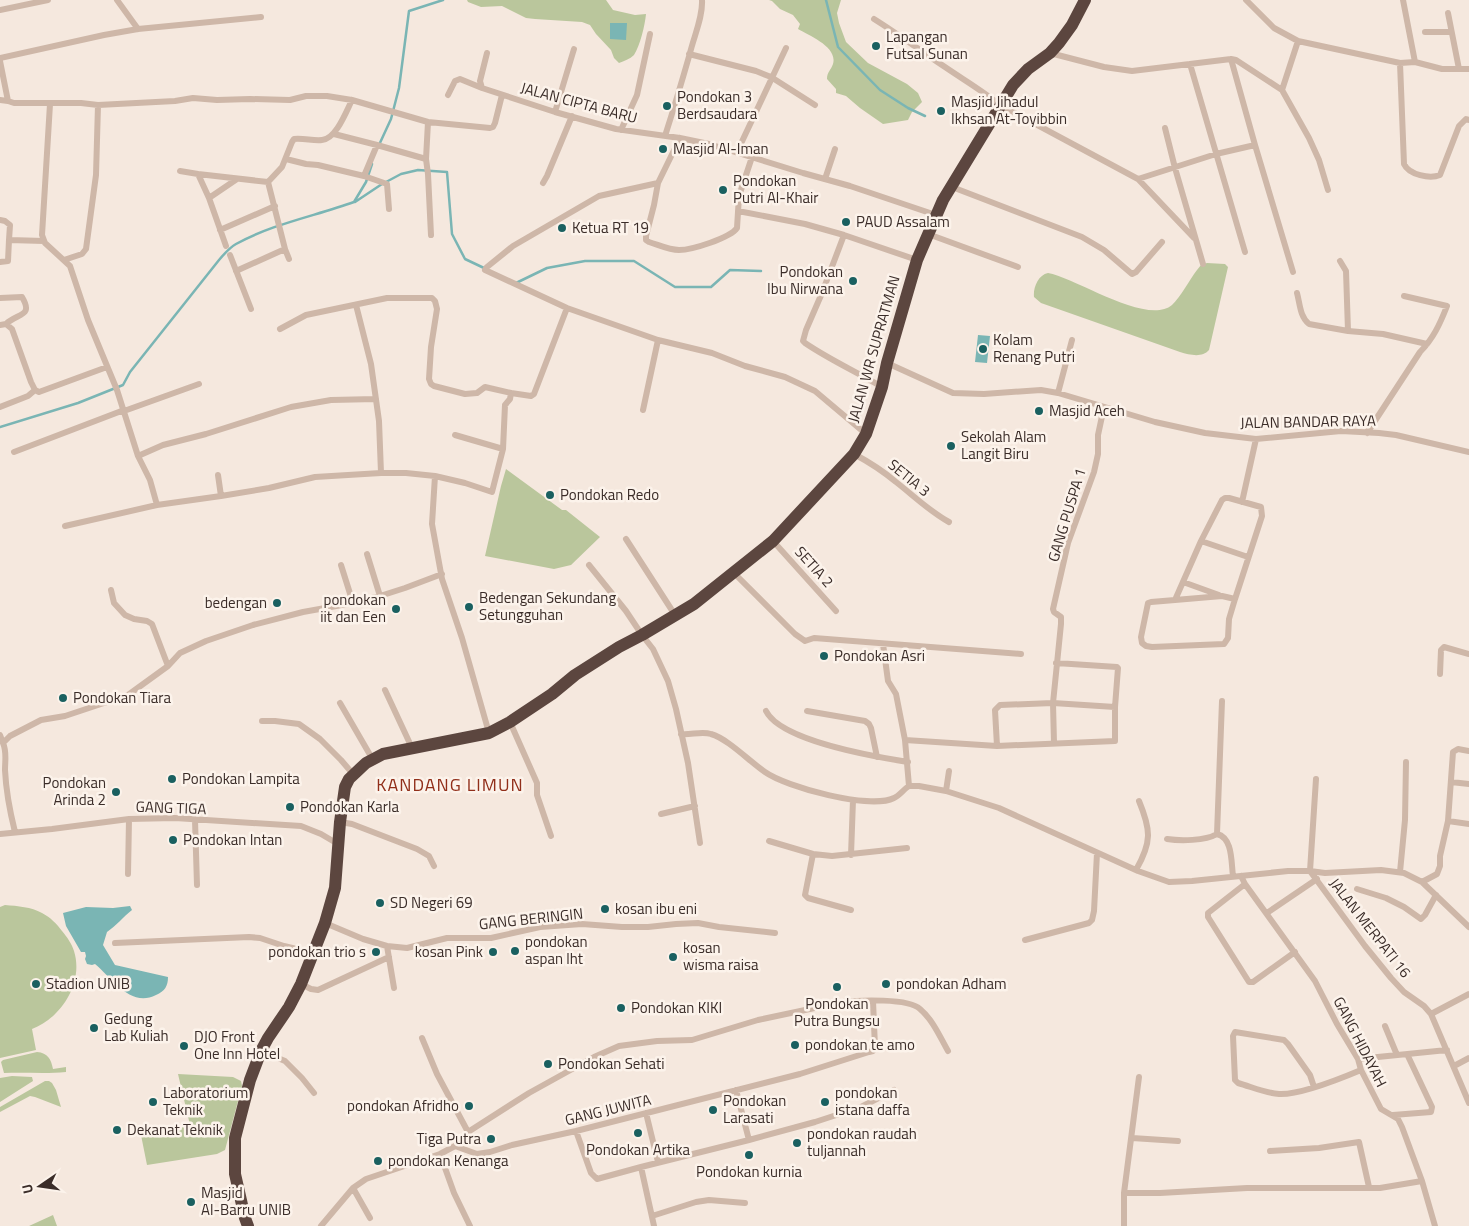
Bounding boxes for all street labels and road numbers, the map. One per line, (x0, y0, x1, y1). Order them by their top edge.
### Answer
street label: JALAN CIPTA BARU (518, 76, 640, 129)
street label: JALAN WR SUPRATMAN (841, 272, 906, 425)
street label: JALAN BANDAR RAYA (1240, 409, 1376, 434)
street label: SETIA 3 (883, 453, 935, 502)
street label: GANG PUSPA 1 (1041, 465, 1092, 564)
street label: SETIA 2 (790, 541, 839, 592)
street label: GANG TIGA (135, 795, 207, 820)
street label: JALAN MERPATI 16 (1324, 873, 1417, 983)
street label: GANG BERINGIN (478, 902, 584, 935)
street label: GANG HIDAYAH (1328, 993, 1393, 1091)
street label: GANG JUWITA (562, 1088, 653, 1131)

